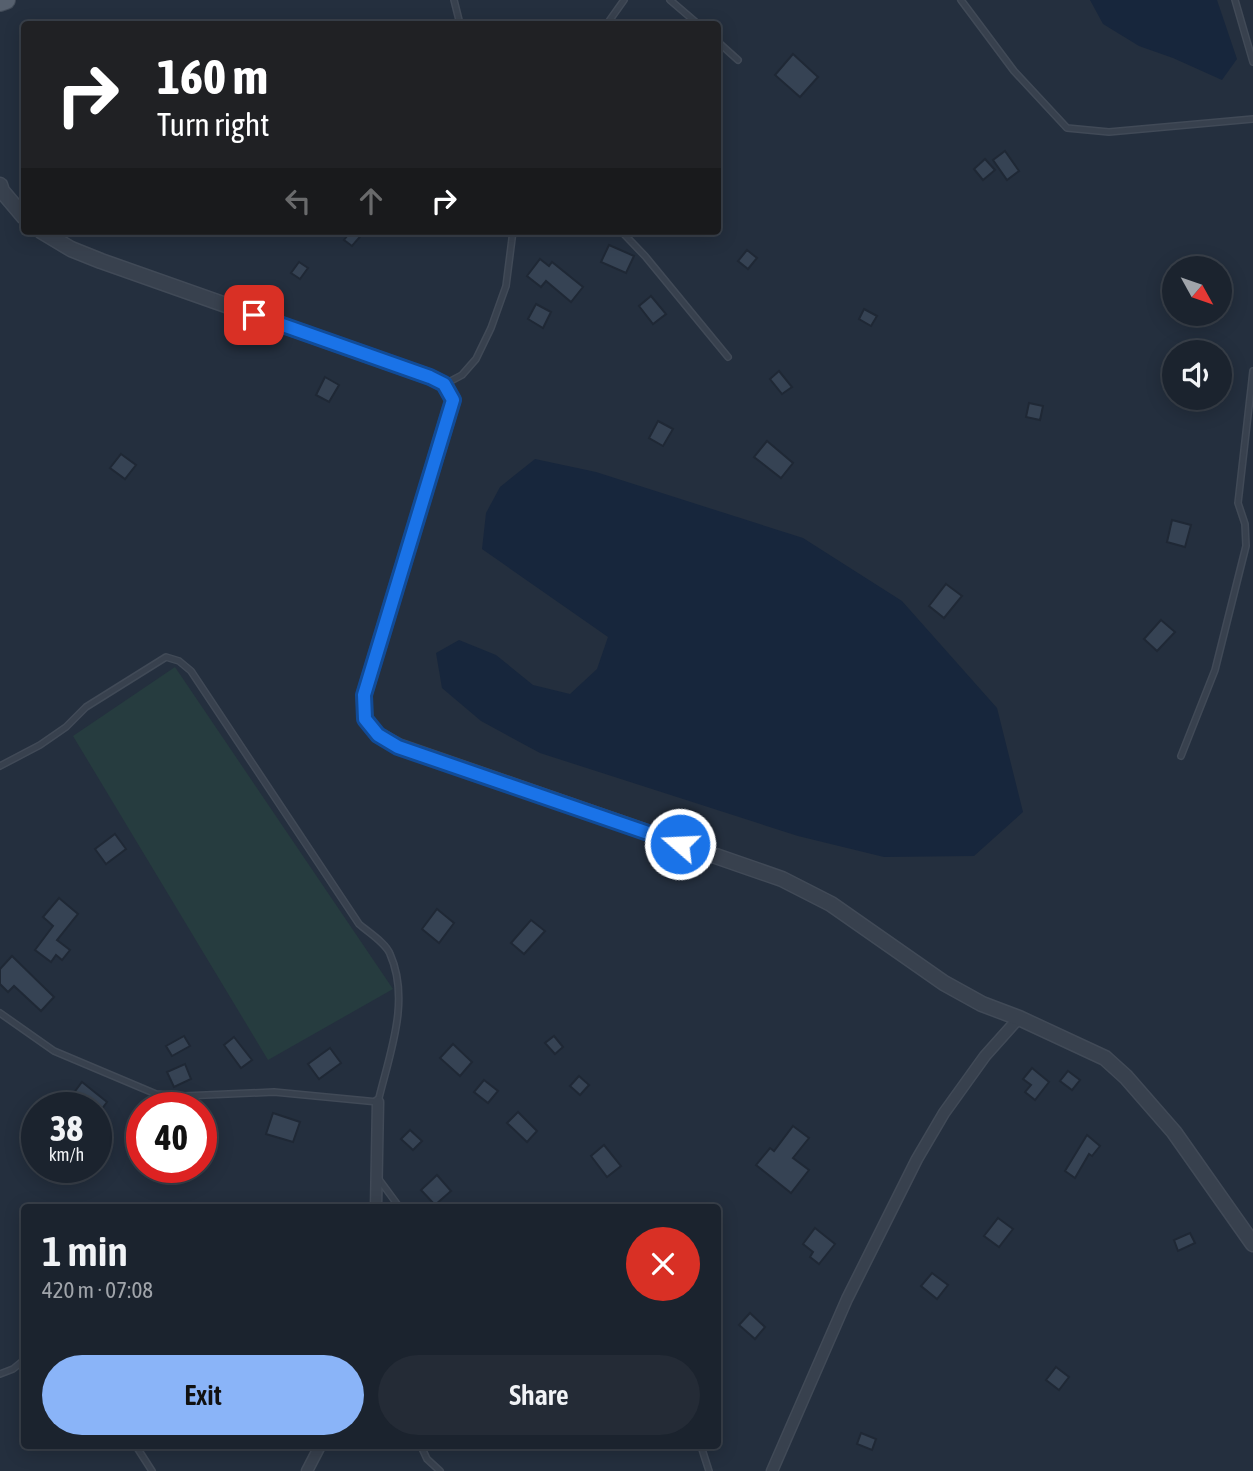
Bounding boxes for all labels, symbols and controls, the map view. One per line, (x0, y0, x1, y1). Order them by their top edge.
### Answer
text: 160 m (157, 48, 268, 104)
icon: right (42, 49, 133, 140)
text: Turn right (157, 106, 270, 143)
icon: left (279, 182, 317, 220)
icon: ahead (352, 182, 390, 220)
icon: right (425, 182, 463, 220)
north arrow (1162, 256, 1232, 326)
map controls (1162, 256, 1232, 410)
pin (224, 285, 284, 345)
icon: arrive (235, 296, 273, 334)
button: sound (1162, 340, 1232, 410)
position arrow (643, 807, 717, 881)
speed limit sign: 40 (126, 1092, 217, 1183)
text: 38 (50, 1108, 83, 1148)
text: km/h (49, 1144, 84, 1165)
text: 1 min (42, 1227, 128, 1275)
button: close (626, 1227, 700, 1301)
text: 420 m · 07:08 (42, 1277, 153, 1303)
button: Exit (42, 1355, 364, 1435)
button: Share (378, 1355, 700, 1435)

